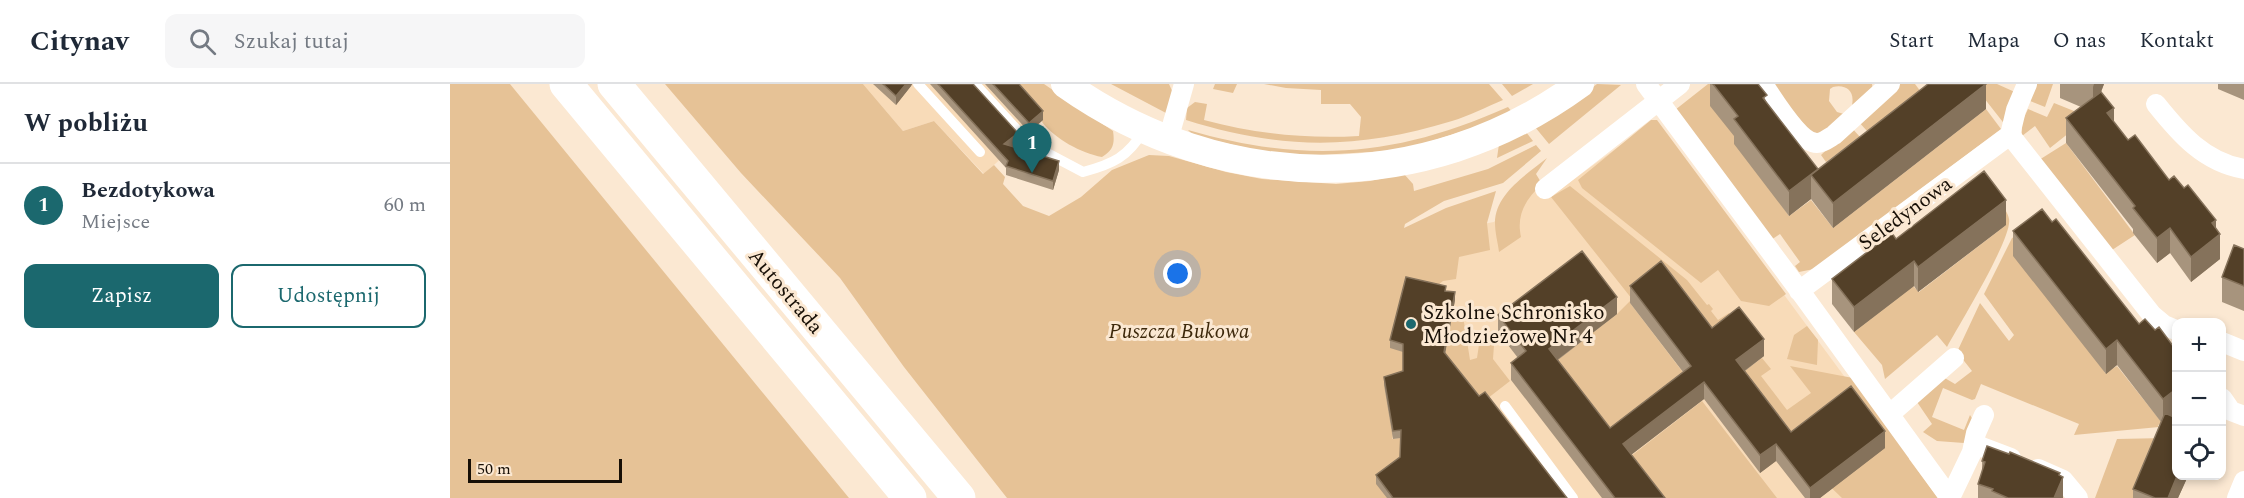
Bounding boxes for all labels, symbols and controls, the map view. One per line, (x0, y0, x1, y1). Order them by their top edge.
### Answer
search box (165, 14, 585, 68)
text: Citynav (30, 20, 129, 63)
icon: search (186, 25, 219, 58)
text: Szukaj tutaj (234, 25, 349, 58)
text: Start (1889, 25, 1934, 57)
text: Mapa (1967, 25, 2020, 57)
text: O nas (2053, 25, 2106, 57)
text: Kontakt (2139, 25, 2214, 57)
text: W pobliżu (24, 103, 148, 143)
pin: 1 (1012, 124, 1052, 173)
street label: Seledynowa (1852, 168, 1960, 259)
text: Bezdotykowa (81, 174, 215, 207)
text: 1 (38, 190, 49, 220)
text: 60 m (384, 190, 426, 220)
text: Miejsce (81, 207, 150, 237)
street label: Autostrada (740, 242, 831, 342)
your location (1163, 259, 1192, 288)
button: Zapisz (24, 264, 219, 328)
button: Udostępnij (231, 264, 426, 328)
place label: Szkolne Schronisko Młodzieżowe Nr 4 (1423, 297, 1605, 353)
park label: Puszcza Bukowa (1109, 316, 1250, 348)
marker: Szkolne Schronisko Młodzieżowe Nr 4 (1404, 317, 1418, 331)
map controls (2172, 318, 2226, 480)
button: + (2172, 318, 2226, 372)
button: − (2172, 372, 2226, 426)
button: locate (2172, 426, 2226, 480)
scale bar (468, 456, 622, 484)
text: 50 m (477, 457, 511, 481)

